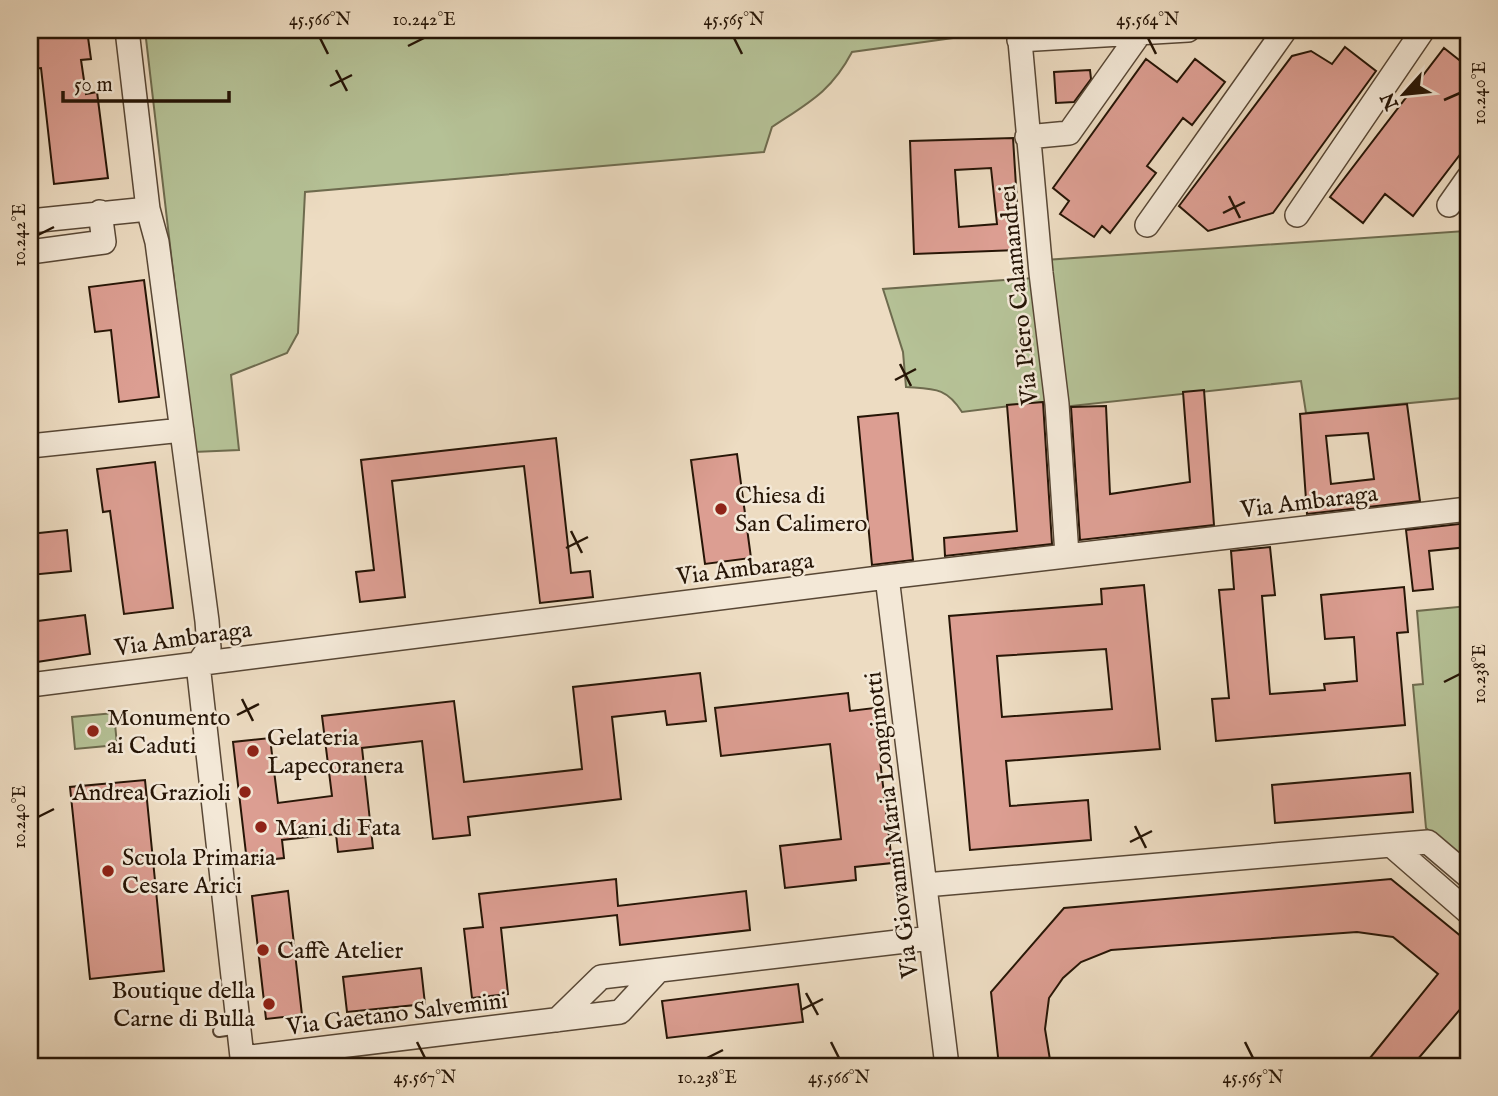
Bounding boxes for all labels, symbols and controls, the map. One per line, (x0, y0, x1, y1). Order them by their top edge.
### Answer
text: 45.566°N (289, 9, 351, 32)
text: 10.242°E (392, 9, 456, 32)
text: 45.565°N (704, 9, 765, 32)
text: 45.564°N (1116, 9, 1180, 32)
scale bar (63, 60, 229, 104)
north arrow (1368, 60, 1438, 130)
text: 10.240°E (1469, 61, 1492, 125)
text: 50 m (74, 72, 113, 99)
text: N (1376, 88, 1406, 114)
street label: Via Piero Calamandrei (993, 183, 1047, 407)
text: 10.242°E (9, 203, 32, 267)
street label: Via Ambaraga (1238, 479, 1380, 526)
place label: Chiesa di San Calimero (735, 481, 868, 540)
marker: Chiesa di San Calimero (713, 501, 729, 517)
street label: Via Ambaraga (674, 546, 816, 593)
street label: Via Ambaraga (112, 614, 254, 665)
text: 10.238°E (1469, 644, 1492, 704)
street label: Via Giovanni Maria Longinotti (858, 670, 927, 981)
place label: Monumento ai Caduti (107, 703, 231, 762)
marker: Monumento ai Caduti (85, 723, 101, 739)
place label: Gelateria Lapecoranera (267, 723, 404, 782)
marker: Gelateria Lapecoranera (245, 743, 261, 759)
place label: Andrea Grazioli (71, 778, 231, 809)
marker: Andrea Grazioli (237, 784, 253, 800)
text: 10.240°E (9, 785, 32, 849)
place label: Mani di Fata (275, 813, 401, 844)
marker: Mani di Fata (253, 819, 269, 835)
place label: Scuola Primaria Cesare Arici (122, 843, 276, 902)
marker: Scuola Primaria Cesare Arici (100, 863, 116, 879)
place label: Caffè Atelier (277, 936, 403, 967)
marker: Caffè Atelier (255, 942, 271, 958)
place label: Boutique della Carne di Bulla (111, 976, 256, 1035)
street label: Via Gaetano Salvemini (284, 986, 509, 1044)
marker: Boutique della Carne di Bulla (261, 996, 277, 1012)
text: 45.567°N (394, 1067, 457, 1090)
text: 10.238°E (677, 1067, 737, 1090)
text: 45.566°N (808, 1067, 870, 1090)
text: 45.565°N (1223, 1067, 1284, 1090)

